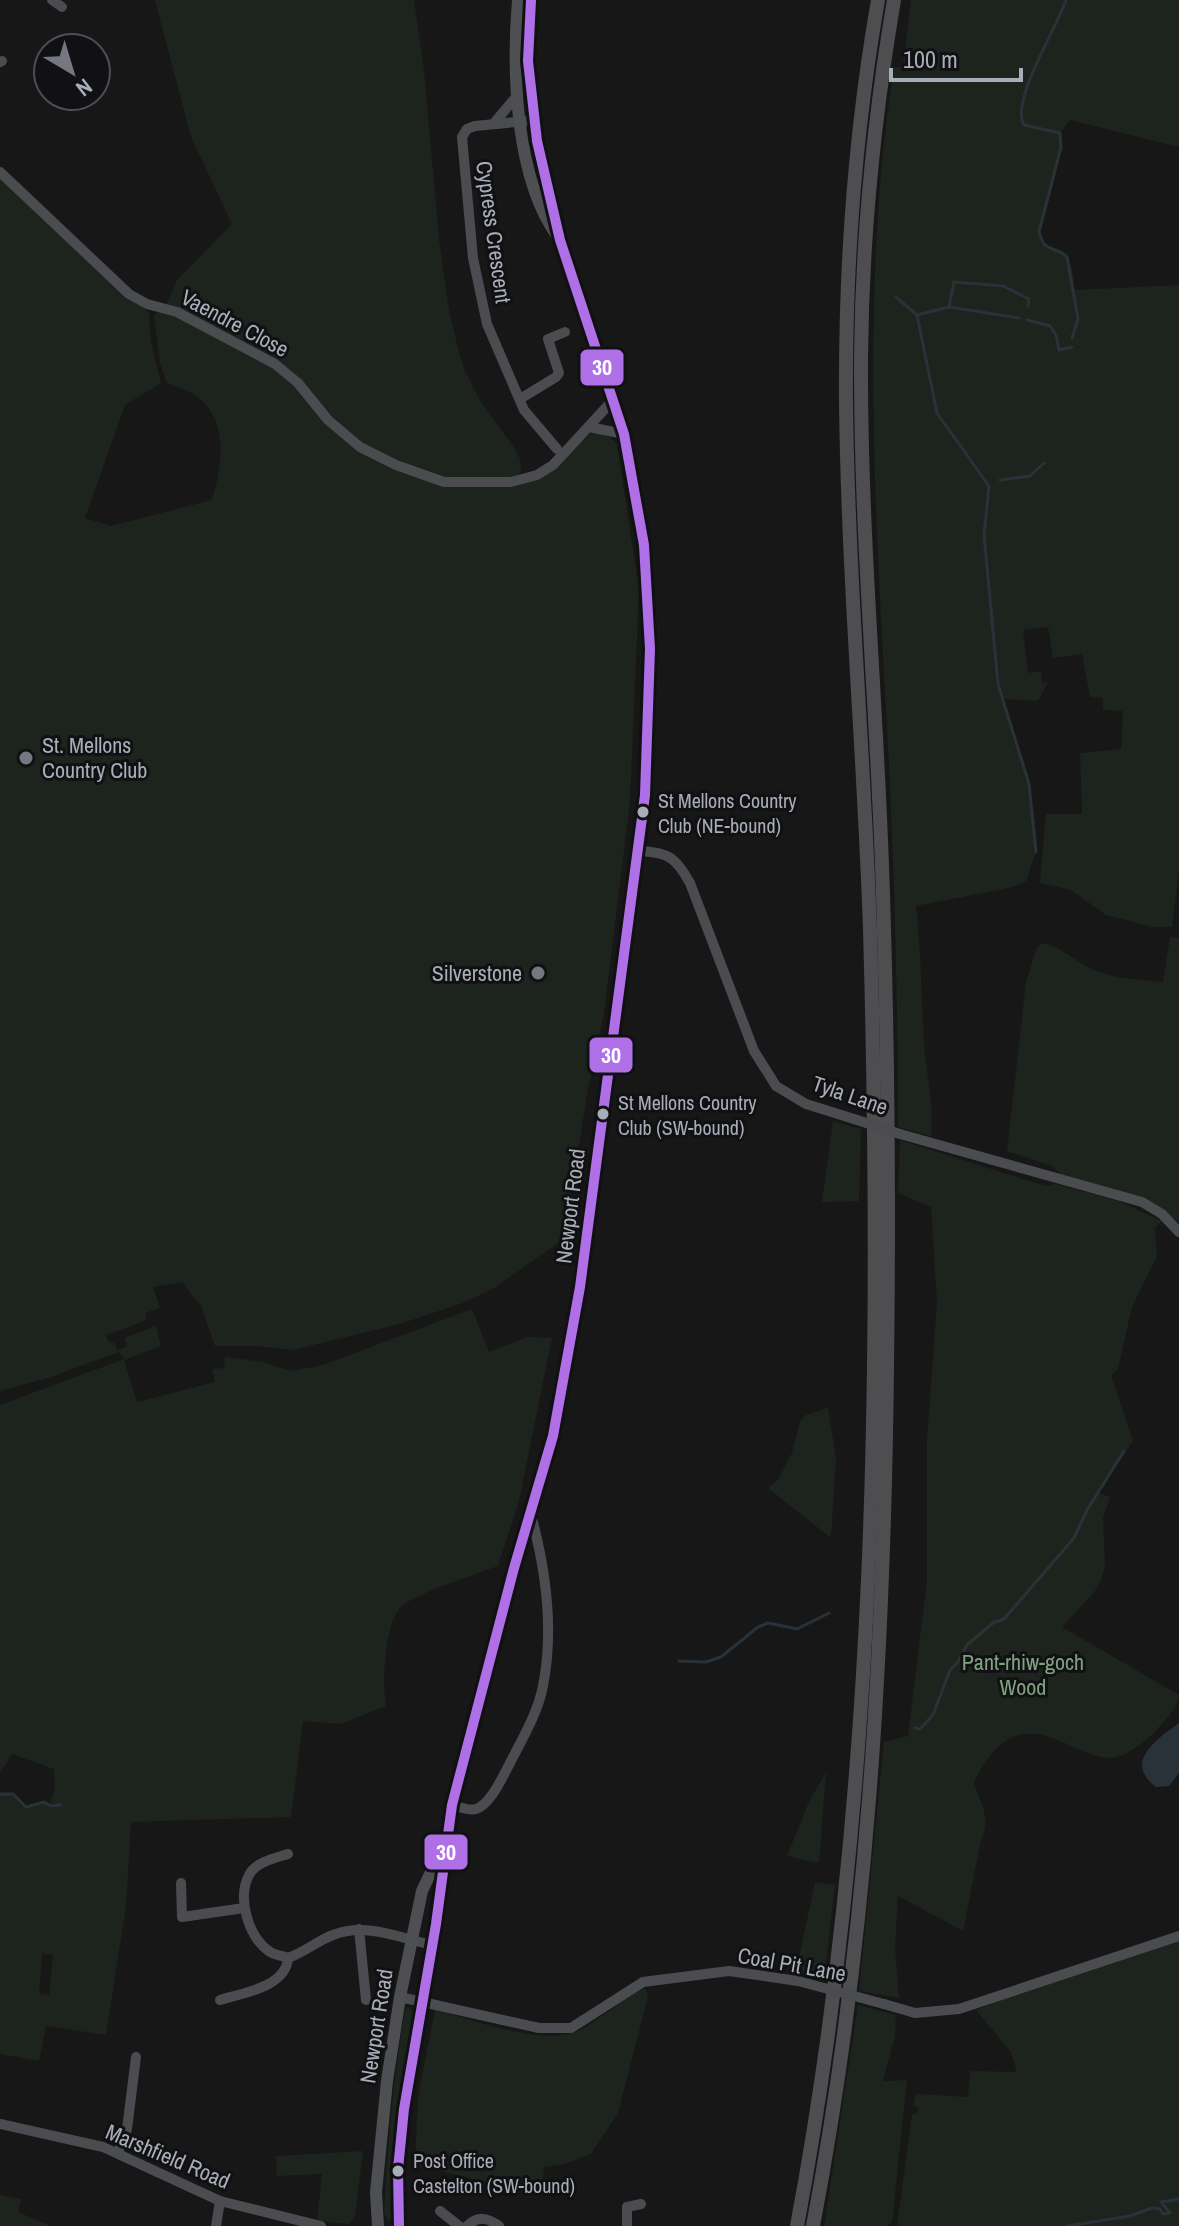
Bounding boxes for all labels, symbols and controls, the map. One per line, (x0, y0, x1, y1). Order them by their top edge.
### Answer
north arrow (32, 32, 112, 112)
scale bar (891, 32, 1021, 82)
text: 100 m (903, 43, 958, 75)
text: N (70, 72, 99, 104)
street label: Cypress Crescent (469, 159, 519, 305)
street label: Vaendre Close (176, 282, 294, 364)
line badge: 30 (579, 348, 625, 387)
text: 30 (592, 352, 612, 382)
place label: St. Mellons Country Club (42, 730, 147, 785)
marker: St. Mellons Country Club (17, 749, 35, 767)
place label: St Mellons Country Club (NE-bound) (658, 787, 797, 839)
marker: St Mellons Country Club (NE-bound) (635, 804, 651, 820)
place label: Silverstone (432, 958, 522, 988)
marker: Silverstone (529, 964, 547, 982)
line badge: 30 (588, 1036, 634, 1074)
text: 30 (601, 1040, 621, 1070)
street label: Tyla Lane (808, 1068, 892, 1122)
place label: St Mellons Country Club (SW-bound) (618, 1089, 757, 1141)
marker: St Mellons Country Club (SW-bound) (595, 1106, 611, 1122)
street label: Newport Road (548, 1147, 592, 1265)
park label: Pant-rhiw-goch Wood (962, 1647, 1084, 1702)
line badge: 30 (423, 1833, 469, 1871)
text: 30 (436, 1837, 456, 1867)
street label: Coal Pit Lane (736, 1940, 848, 1988)
street label: Newport Road (352, 1967, 400, 2085)
street label: Marshfield Road (101, 2116, 235, 2196)
place label: Post Office Castelton (SW-bound) (413, 2147, 575, 2199)
marker: Post Office Castelton (SW-bound) (390, 2163, 406, 2179)

